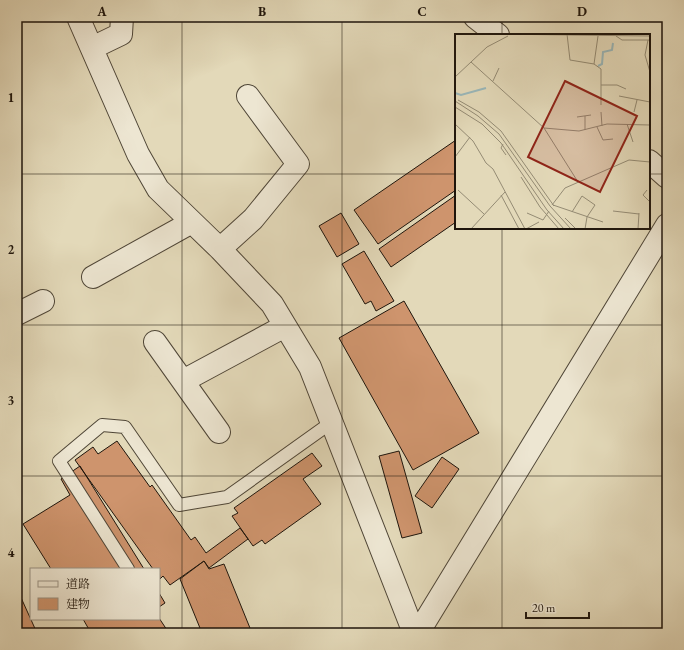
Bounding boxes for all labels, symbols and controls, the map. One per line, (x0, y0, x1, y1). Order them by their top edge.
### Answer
text: A (96, 3, 107, 20)
text: B (258, 3, 266, 20)
text: C (417, 3, 427, 20)
text: D (577, 3, 587, 20)
inset map (455, 34, 650, 229)
text: 1 (8, 89, 15, 106)
text: 2 (8, 241, 15, 258)
text: 3 (8, 392, 15, 409)
text: 4 (8, 544, 15, 561)
legend (30, 568, 160, 620)
text: 道路 (66, 576, 90, 592)
scale bar (526, 594, 589, 620)
text: 建物 (66, 596, 90, 612)
text: 20 m (532, 600, 556, 616)

